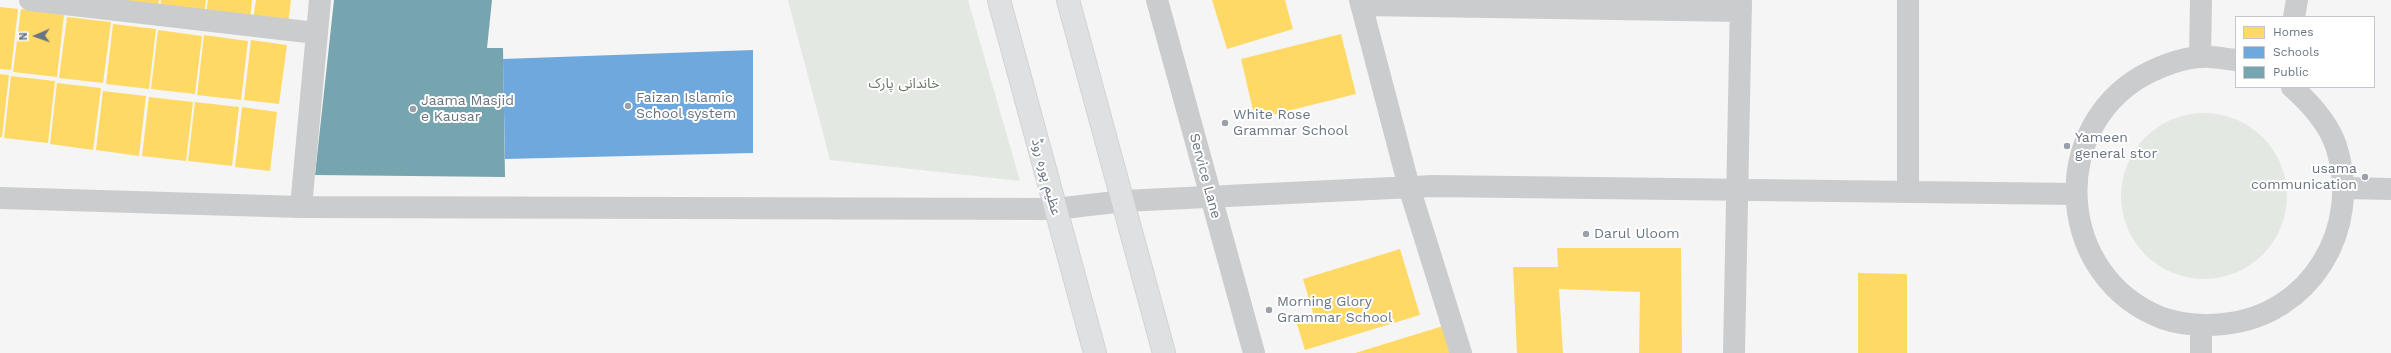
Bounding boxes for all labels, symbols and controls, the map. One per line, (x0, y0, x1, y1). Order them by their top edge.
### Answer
north arrow (16, 16, 56, 56)
legend (2235, 16, 2375, 88)
text: Homes (2273, 25, 2314, 39)
text: N (17, 32, 30, 41)
text: Schools (2273, 45, 2319, 59)
text: Public (2273, 65, 2309, 79)
park label: خاندانی پارک (869, 76, 939, 92)
place label: Faizan Islamic School system (636, 90, 736, 122)
place label: Jaama Masjid e Kausar (421, 93, 514, 126)
marker: Faizan Islamic School system (623, 101, 633, 111)
marker: Jaama Masjid e Kausar (408, 104, 418, 114)
place label: White Rose Grammar School (1233, 107, 1348, 140)
marker: White Rose Grammar School (1220, 118, 1230, 128)
place label: Yameen general stor (2075, 130, 2157, 162)
street label: Service Lane (1186, 132, 1224, 220)
street label: عظیم پورہ روڈ (1028, 137, 1064, 217)
marker: Yameen general stor (2062, 141, 2072, 151)
place label: usama communication (2251, 161, 2357, 194)
marker: usama communication (2360, 172, 2370, 182)
place label: Darul Uloom (1594, 226, 1680, 242)
marker: Darul Uloom (1581, 229, 1591, 239)
place label: Morning Glory Grammar School (1277, 294, 1392, 326)
marker: Morning Glory Grammar School (1264, 305, 1274, 315)

